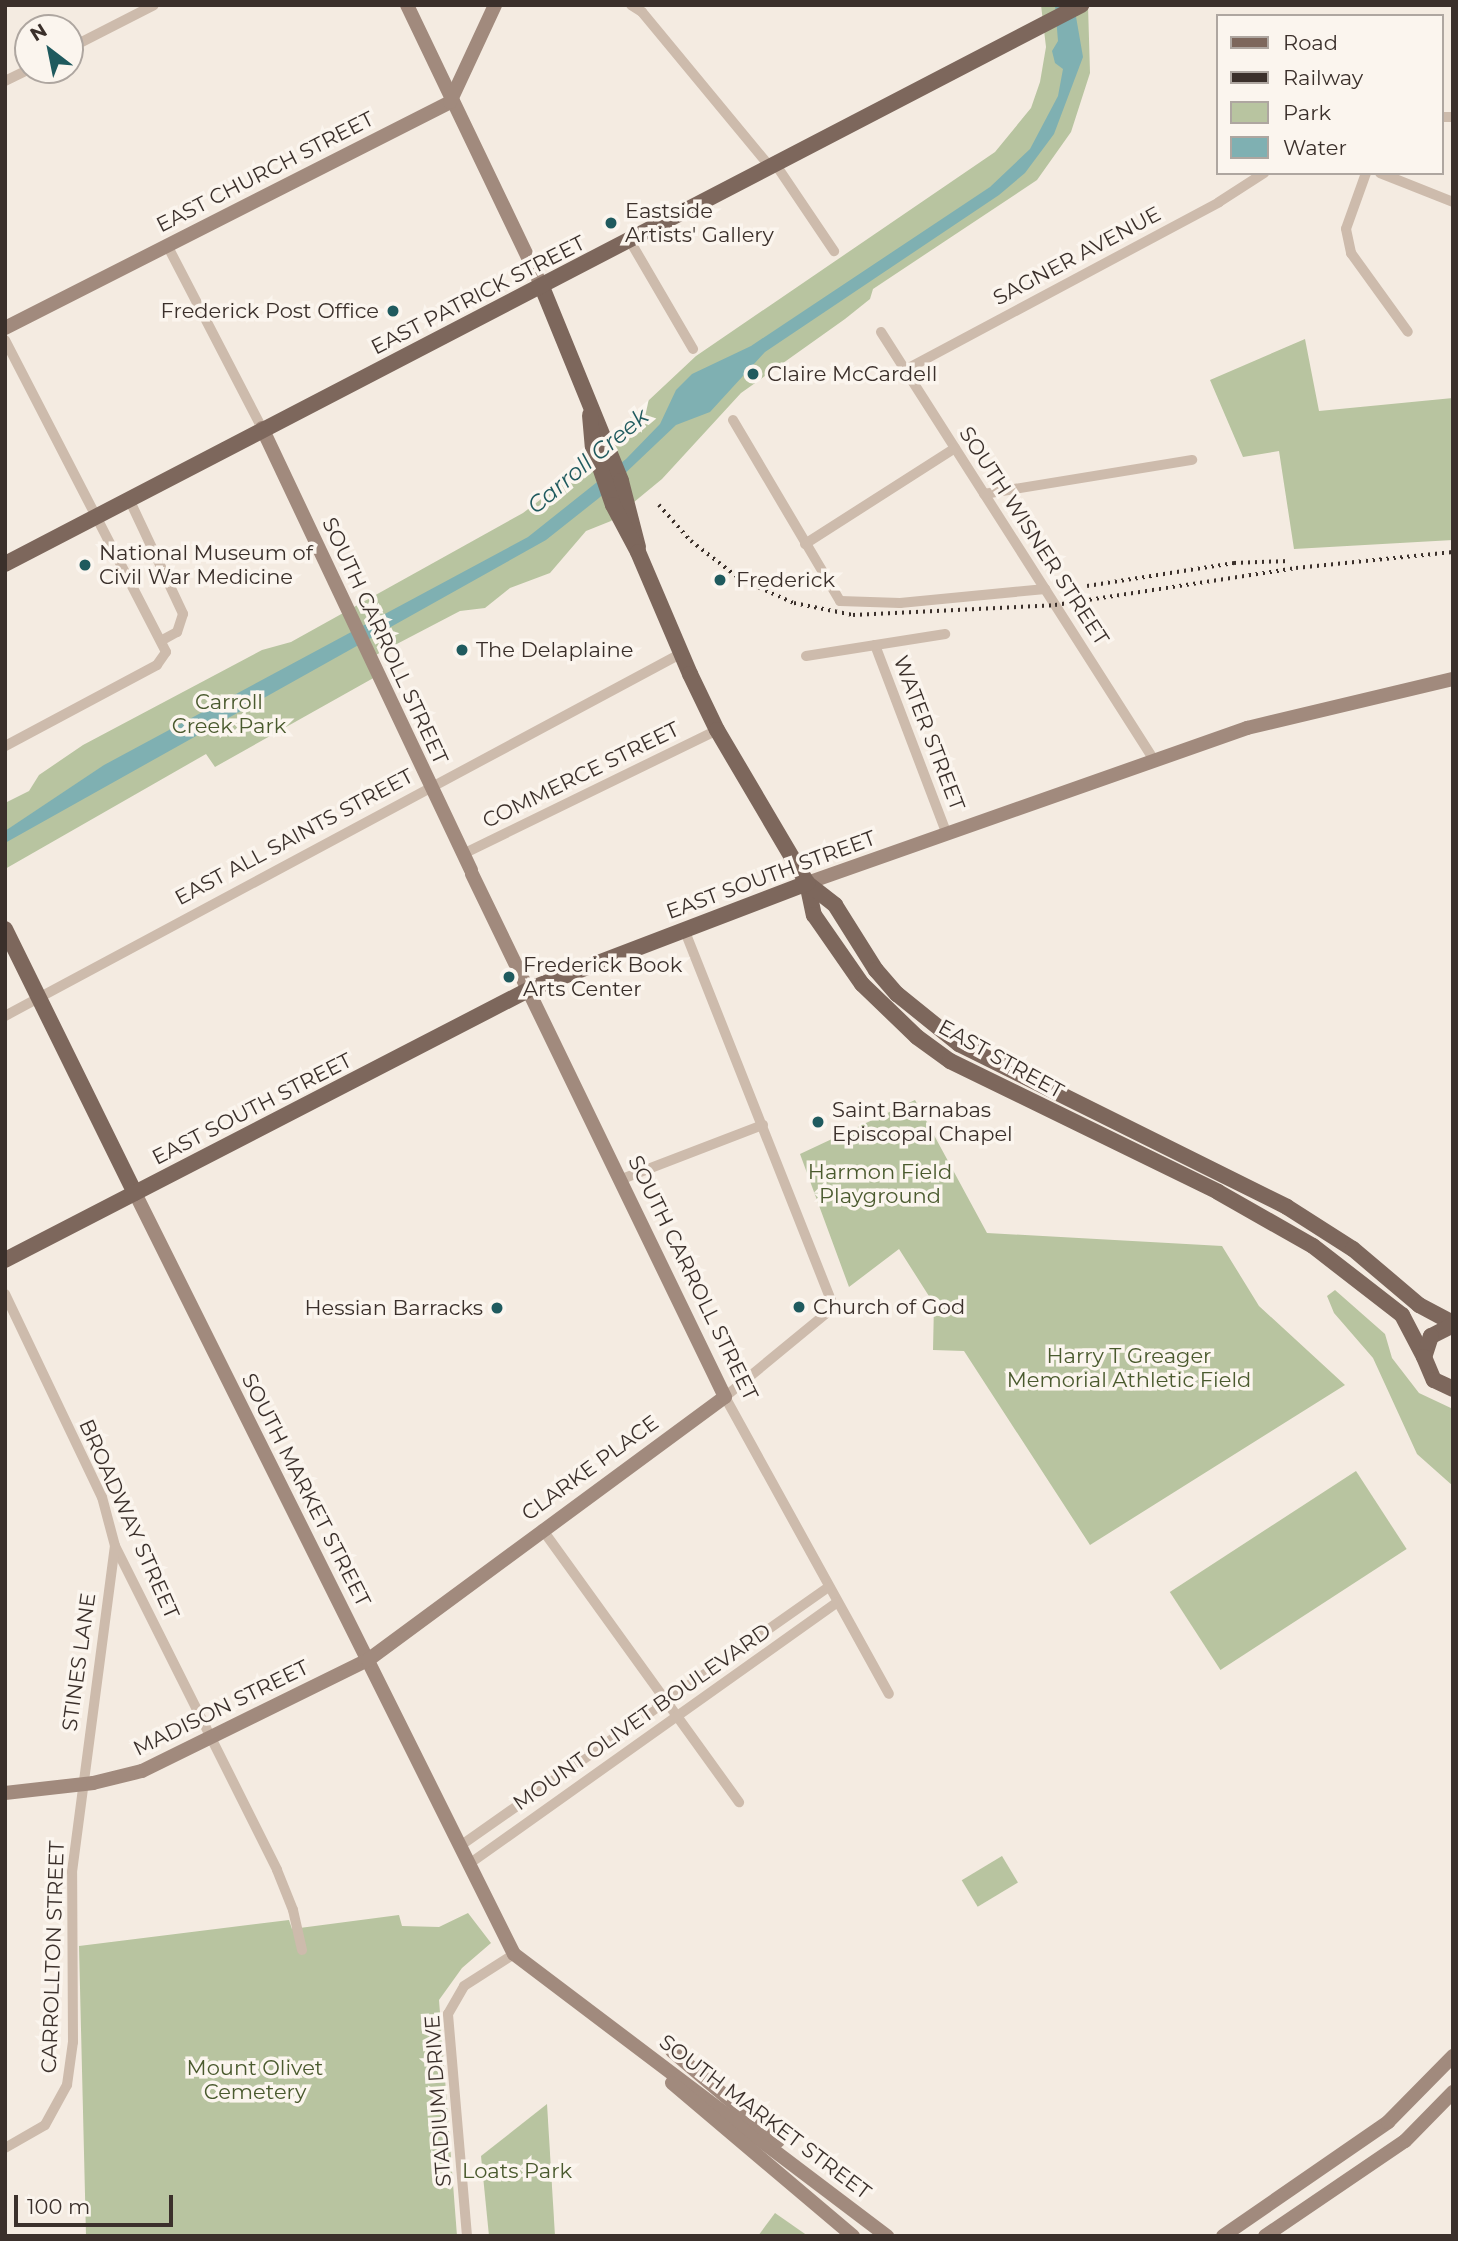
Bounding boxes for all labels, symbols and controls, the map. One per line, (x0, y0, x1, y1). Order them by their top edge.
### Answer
north arrow (14, 14, 84, 84)
legend (1216, 14, 1444, 175)
text: N (26, 19, 51, 46)
text: Road (1283, 30, 1338, 55)
text: Railway (1283, 65, 1363, 90)
text: Park (1283, 100, 1331, 125)
street label: EAST CHURCH STREET (152, 106, 378, 238)
text: Water (1283, 135, 1347, 160)
place label: Eastside Artists' Gallery (625, 198, 774, 248)
street label: SAGNER AVENUE (989, 201, 1165, 311)
marker: Eastside Artists' Gallery (603, 215, 619, 231)
street label: EAST PATRICK STREET (367, 230, 589, 360)
place label: Frederick Post Office (160, 298, 379, 324)
marker: Frederick Post Office (385, 303, 401, 319)
place label: Claire McCardell (767, 361, 937, 387)
marker: Claire McCardell (745, 366, 761, 382)
water label: Carroll Creek (522, 402, 654, 520)
street label: SOUTH WISNER STREET (954, 422, 1114, 650)
street label: SOUTH CARROLL STREET (317, 514, 453, 768)
place label: National Museum of Civil War Medicine (99, 540, 313, 590)
marker: National Museum of Civil War Medicine (77, 557, 93, 573)
place label: Frederick (736, 567, 835, 593)
marker: Frederick (710, 570, 730, 590)
place label: The Delaplaine (476, 637, 633, 663)
marker: The Delaplaine (454, 642, 470, 658)
street label: WATER STREET (888, 652, 970, 814)
park label: Carroll Creek Park (172, 689, 286, 739)
street label: COMMERCE STREET (479, 716, 683, 834)
street label: EAST ALL SAINTS STREET (170, 763, 418, 911)
street label: EAST SOUTH STREET (663, 825, 879, 925)
place label: Frederick Book Arts Center (523, 952, 682, 1002)
marker: Frederick Book Arts Center (501, 969, 517, 985)
street label: EAST STREET (934, 1014, 1068, 1104)
street label: EAST SOUTH STREET (148, 1048, 356, 1170)
place label: Saint Barnabas Episcopal Chapel (832, 1097, 1013, 1147)
marker: Saint Barnabas Episcopal Chapel (810, 1114, 826, 1130)
street label: SOUTH CARROLL STREET (623, 1151, 763, 1405)
park label: Harmon Field Playground (808, 1159, 952, 1209)
place label: Church of God (813, 1294, 965, 1320)
place label: Hessian Barracks (304, 1295, 483, 1321)
marker: Church of God (791, 1299, 807, 1315)
marker: Hessian Barracks (489, 1300, 505, 1316)
park label: Harry T Greager Memorial Athletic Field (1007, 1343, 1251, 1393)
street label: SOUTH MARKET STREET (236, 1369, 376, 1611)
street label: CLARKE PLACE (517, 1410, 663, 1526)
street label: BROADWAY STREET (74, 1415, 184, 1623)
street label: STINES LANE (57, 1591, 101, 1733)
street label: MOUNT OLIVET BOULEVARD (508, 1618, 776, 1816)
street label: MADISON STREET (129, 1655, 313, 1761)
street label: CARROLLTON STREET (36, 1840, 70, 2074)
street label: STADIUM DRIVE (419, 2014, 457, 2188)
street label: SOUTH MARKET STREET (654, 2029, 876, 2205)
park label: Mount Olivet Cemetery (187, 2055, 323, 2105)
park label: Loats Park (462, 2158, 572, 2184)
scale bar (18, 2182, 177, 2226)
text: 100 m (27, 2194, 90, 2219)

